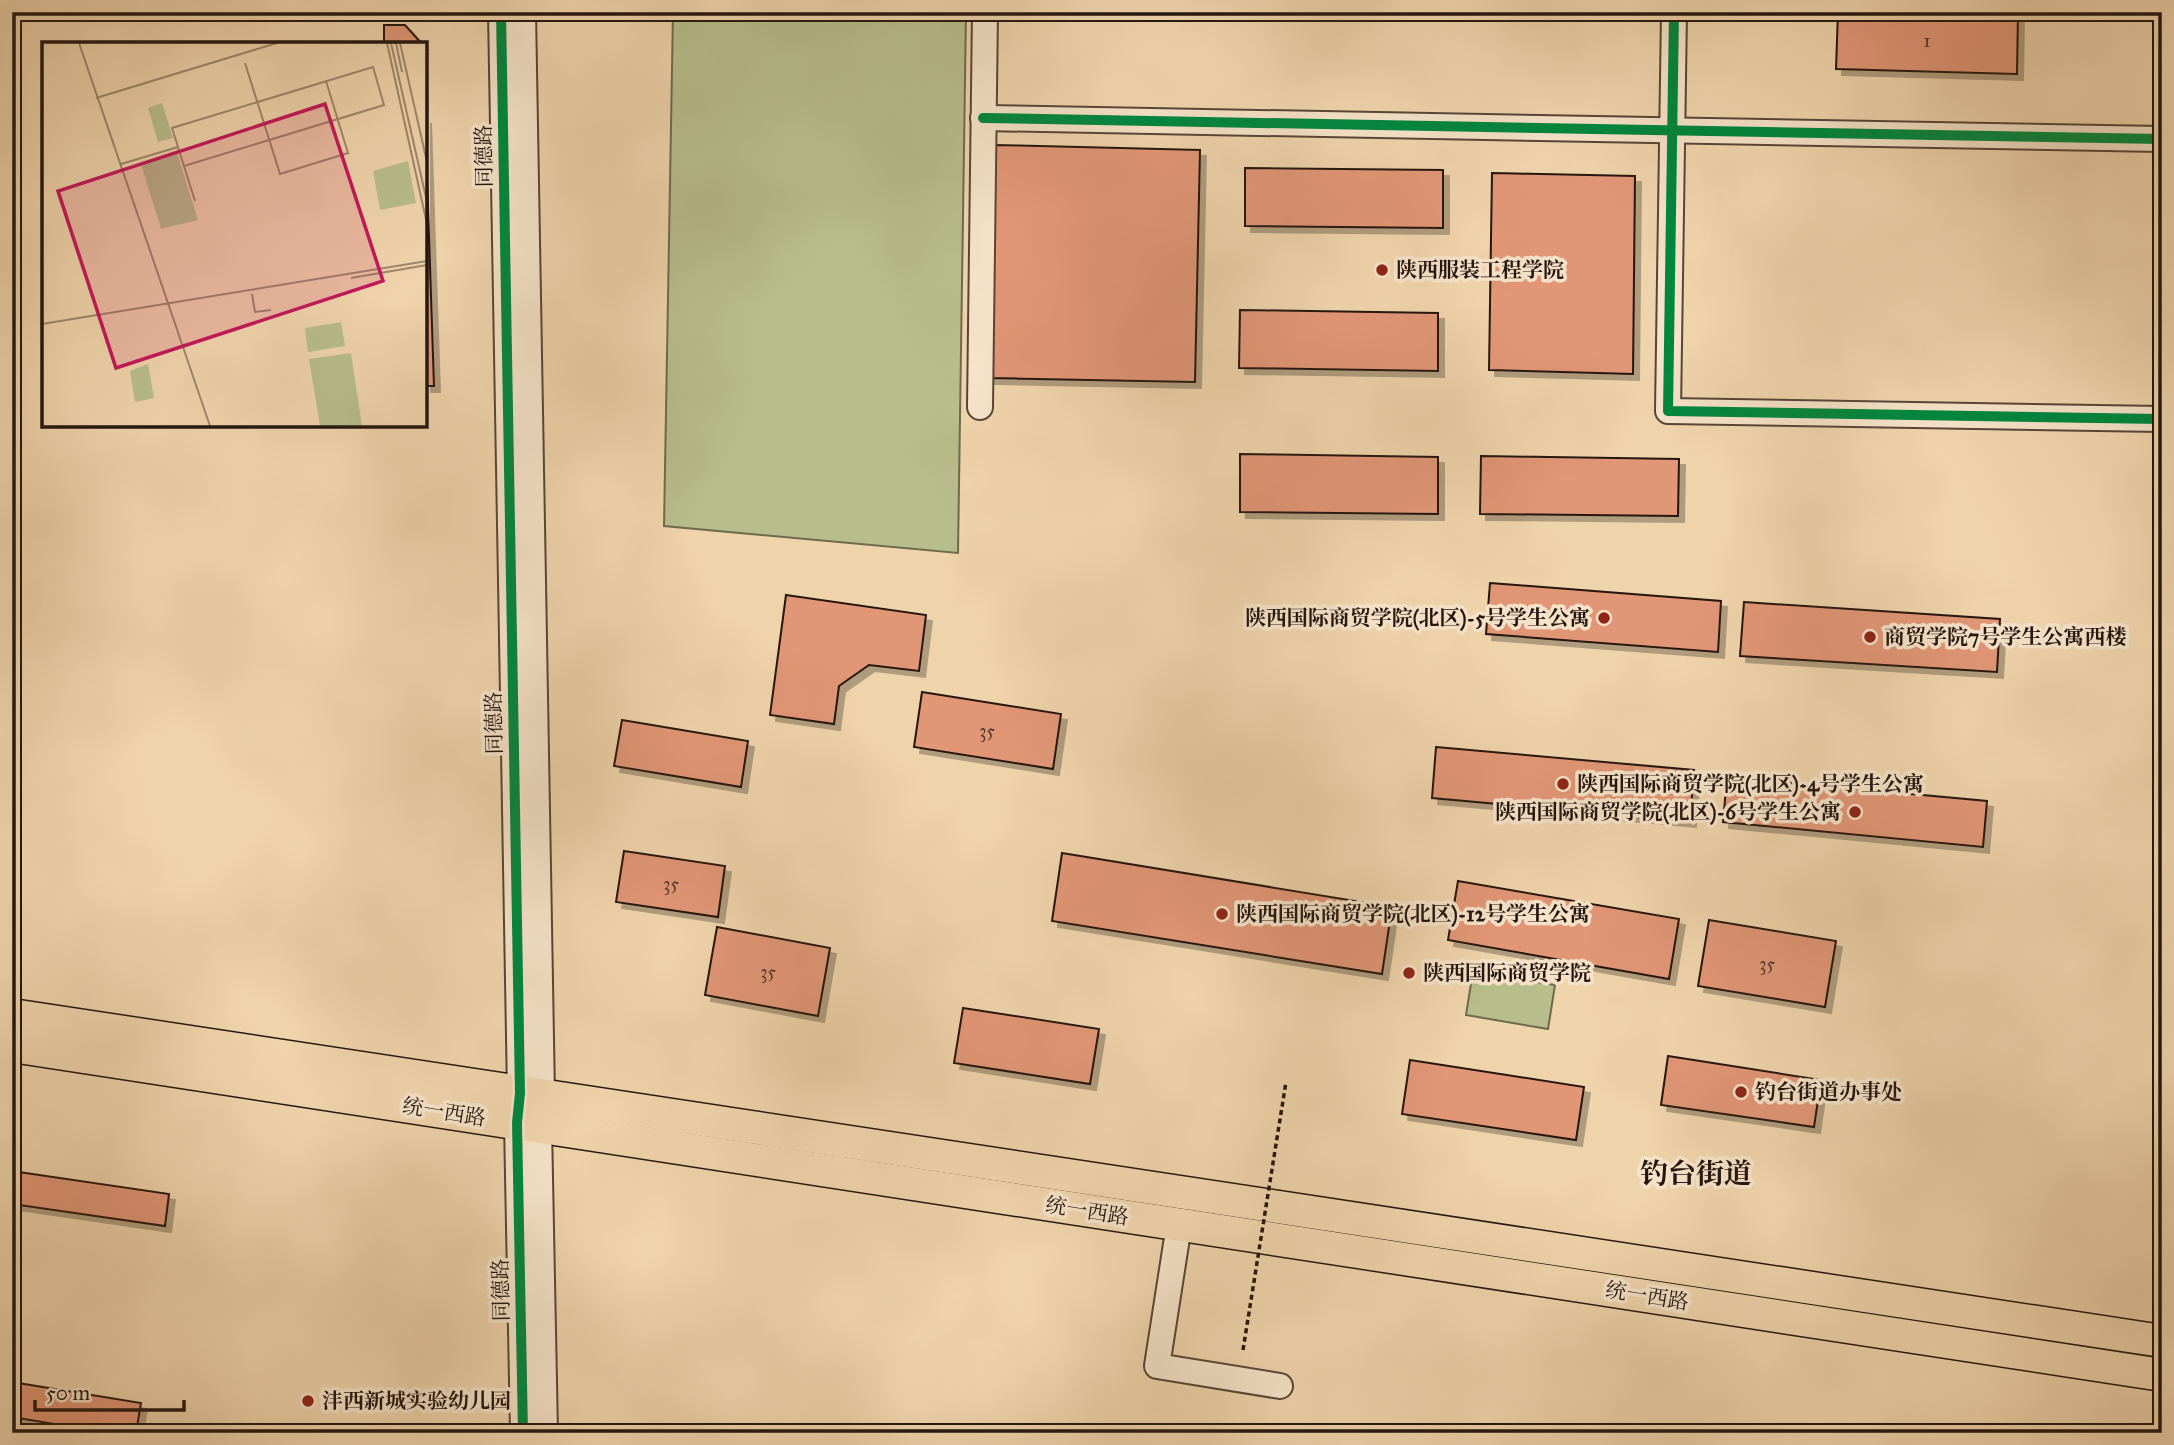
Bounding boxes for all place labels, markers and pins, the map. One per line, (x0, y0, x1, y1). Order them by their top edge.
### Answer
place label: 陕西服装工程学院 (1396, 257, 1564, 283)
marker: 陕西服装工程学院 (1374, 262, 1390, 278)
place label: 陕西国际商贸学院(北区)-5号学生公寓 (1245, 605, 1590, 631)
marker: 陕西国际商贸学院(北区)-5号学生公寓 (1596, 610, 1612, 626)
place label: 商贸学院7号学生公寓西楼 (1884, 624, 2126, 650)
marker: 商贸学院7号学生公寓西楼 (1862, 629, 1878, 645)
place label: 陕西国际商贸学院(北区)-4号学生公寓 (1577, 771, 1924, 797)
marker: 陕西国际商贸学院(北区)-4号学生公寓 (1555, 776, 1571, 792)
place label: 陕西国际商贸学院(北区)-6号学生公寓 (1495, 799, 1841, 825)
marker: 陕西国际商贸学院(北区)-6号学生公寓 (1847, 804, 1863, 820)
place label: 陕西国际商贸学院(北区)-12号学生公寓 (1236, 901, 1590, 927)
marker: 陕西国际商贸学院(北区)-12号学生公寓 (1214, 906, 1230, 922)
place label: 陕西国际商贸学院 (1423, 960, 1591, 986)
marker: 陕西国际商贸学院 (1401, 965, 1417, 981)
place label: 钓台街道办事处 (1755, 1079, 1902, 1105)
marker: 钓台街道办事处 (1733, 1084, 1749, 1100)
place label: 沣西新城实验幼儿园 (322, 1388, 511, 1414)
marker: 沣西新城实验幼儿园 (300, 1393, 316, 1409)

